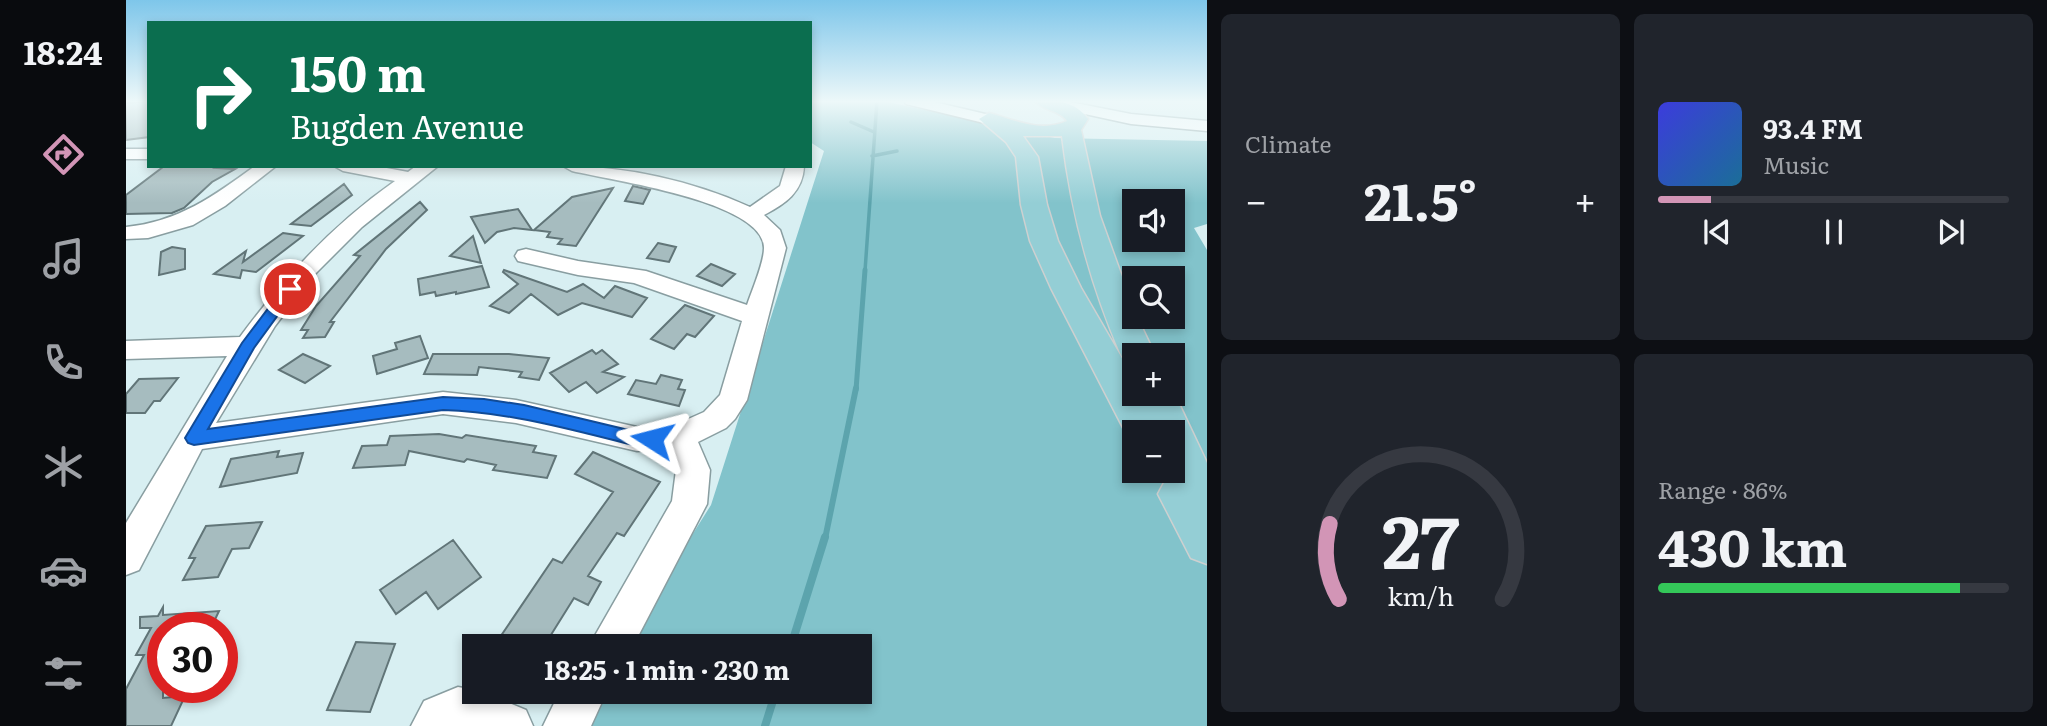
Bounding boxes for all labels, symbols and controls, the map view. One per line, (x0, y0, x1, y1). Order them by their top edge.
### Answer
text: 18:24 (24, 27, 102, 75)
text: 150 m (290, 34, 426, 107)
icon: right (175, 49, 266, 140)
text: Bugden Avenue (290, 101, 524, 149)
text: 93.4 FM (1763, 108, 1863, 147)
text: Climate (1245, 126, 1331, 160)
icon: directions (39, 130, 88, 179)
text: Music (1763, 147, 1829, 181)
text: 21.5° (1364, 160, 1477, 237)
text: − (1245, 170, 1267, 227)
text: + (1574, 170, 1596, 227)
map controls (1122, 189, 1185, 483)
button: sound (1122, 189, 1185, 252)
icon: previous (1698, 213, 1736, 251)
icon: pause (1815, 213, 1853, 251)
icon: next (1932, 213, 1970, 251)
icon: music (39, 234, 88, 283)
pin (260, 259, 320, 319)
button: search (1122, 266, 1185, 329)
icon: arrive (271, 270, 309, 308)
icon: phone (39, 338, 88, 387)
button: + (1122, 343, 1185, 406)
position arrow (615, 402, 689, 476)
button: − (1122, 420, 1185, 483)
icon: climate (39, 442, 88, 491)
text: Range · 86% (1658, 472, 1788, 506)
text: 27 (1382, 483, 1460, 591)
text: 430 km (1658, 506, 1847, 583)
icon: car (39, 546, 88, 595)
text: km/h (1387, 577, 1454, 614)
speed limit sign: 30 (147, 612, 238, 703)
icon: filters (39, 649, 88, 698)
text: 18:25 · 1 min · 230 m (544, 649, 790, 688)

